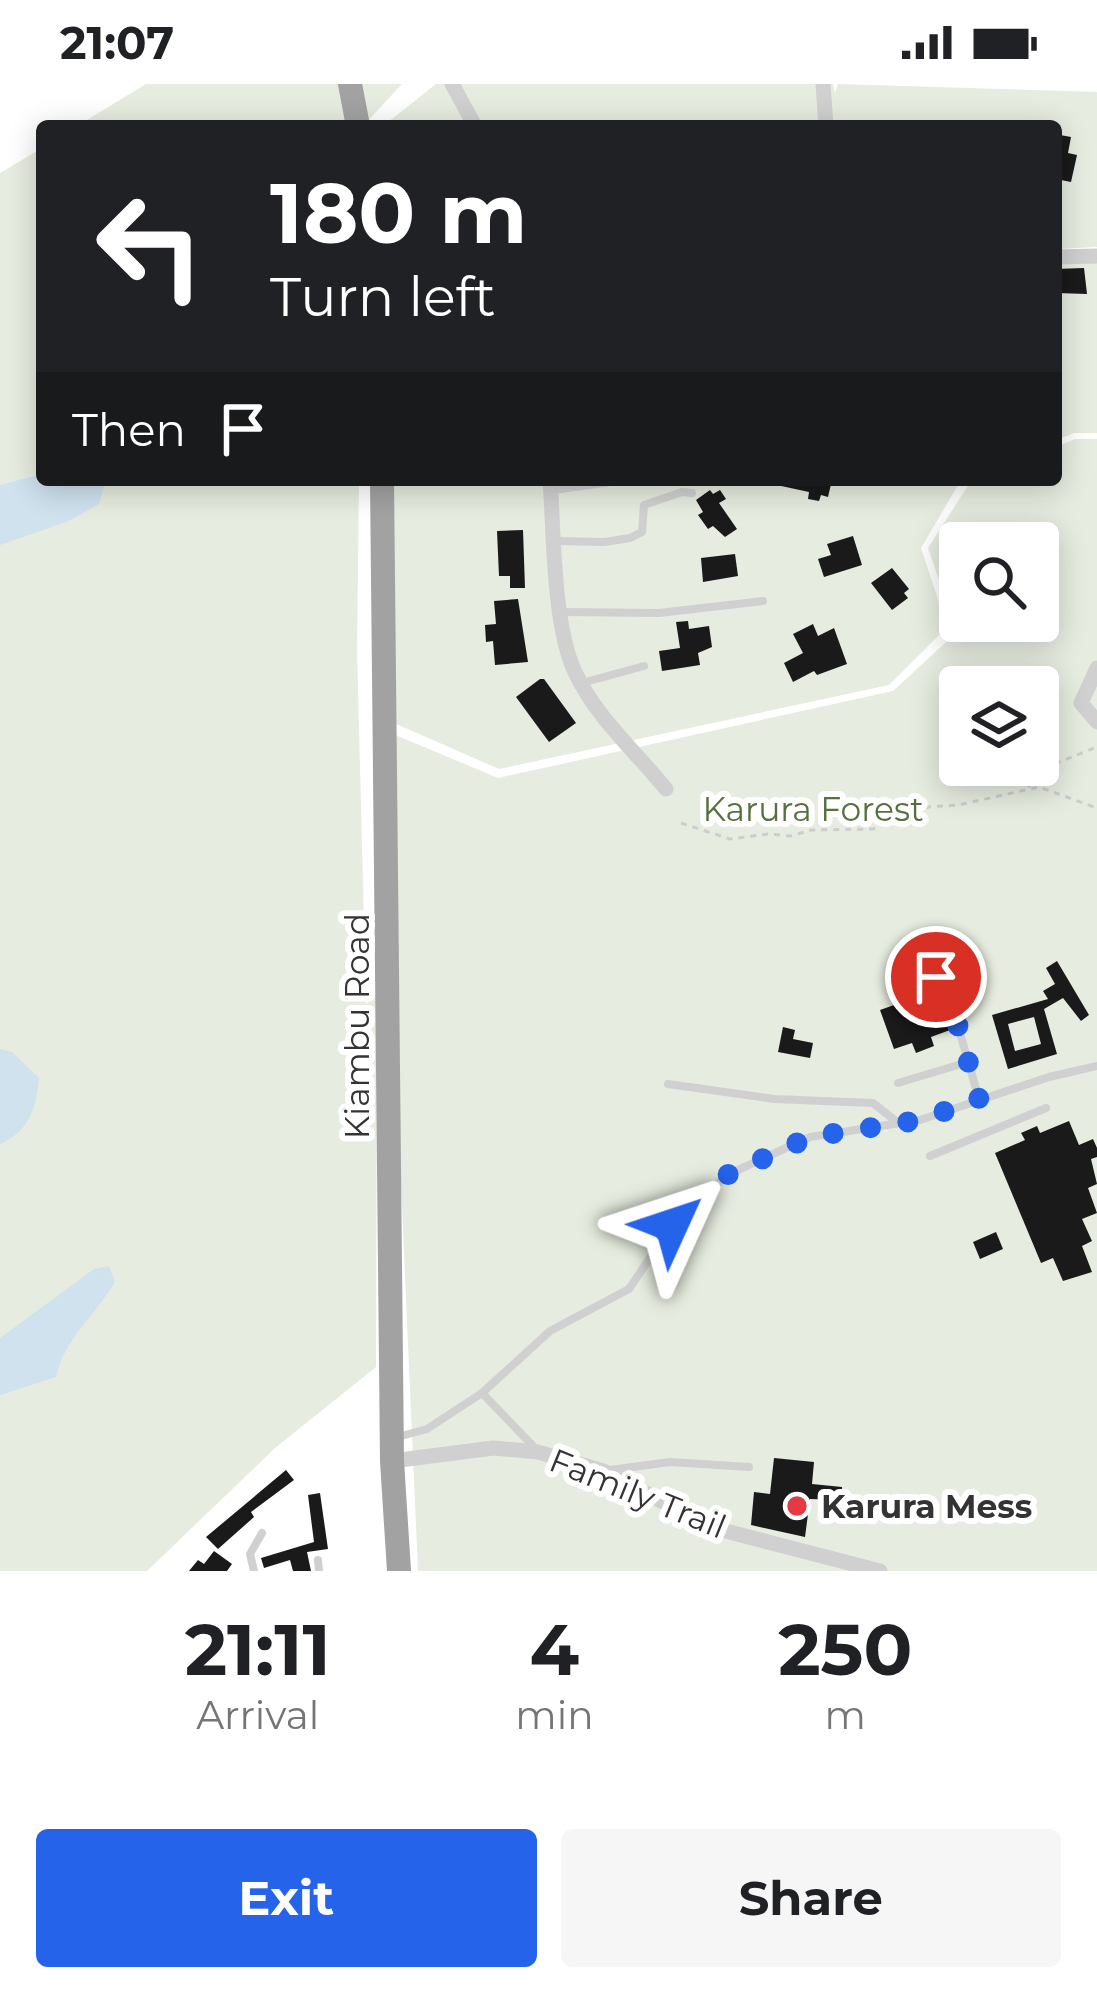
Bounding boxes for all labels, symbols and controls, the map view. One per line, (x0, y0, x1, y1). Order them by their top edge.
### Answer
text: 21:07 (60, 15, 174, 70)
text: 180 m (270, 162, 527, 264)
icon: left (72, 168, 228, 324)
text: Turn left (270, 264, 496, 330)
icon: arrive (210, 396, 276, 462)
text: Then (72, 402, 186, 457)
map controls (939, 522, 1059, 786)
button: search (939, 522, 1059, 642)
button: layers (939, 666, 1059, 786)
park label: Karura Forest (702, 789, 924, 829)
street label: Kiambu Road (337, 913, 377, 1139)
pin (885, 926, 987, 1028)
icon: arrive (903, 944, 969, 1010)
position arrow (609, 1162, 735, 1288)
street label: Family Trail (544, 1440, 732, 1546)
place label: Karura Mess (821, 1486, 1032, 1526)
marker: Karura Mess (784, 1493, 810, 1519)
text: 21:11 (185, 1605, 331, 1693)
text: 4 (530, 1605, 579, 1693)
text: 250 (778, 1605, 912, 1693)
text: Arrival (196, 1691, 319, 1739)
text: min (515, 1691, 594, 1739)
text: m (825, 1691, 866, 1739)
button: Exit (36, 1829, 537, 1967)
button: Share (561, 1829, 1061, 1967)

